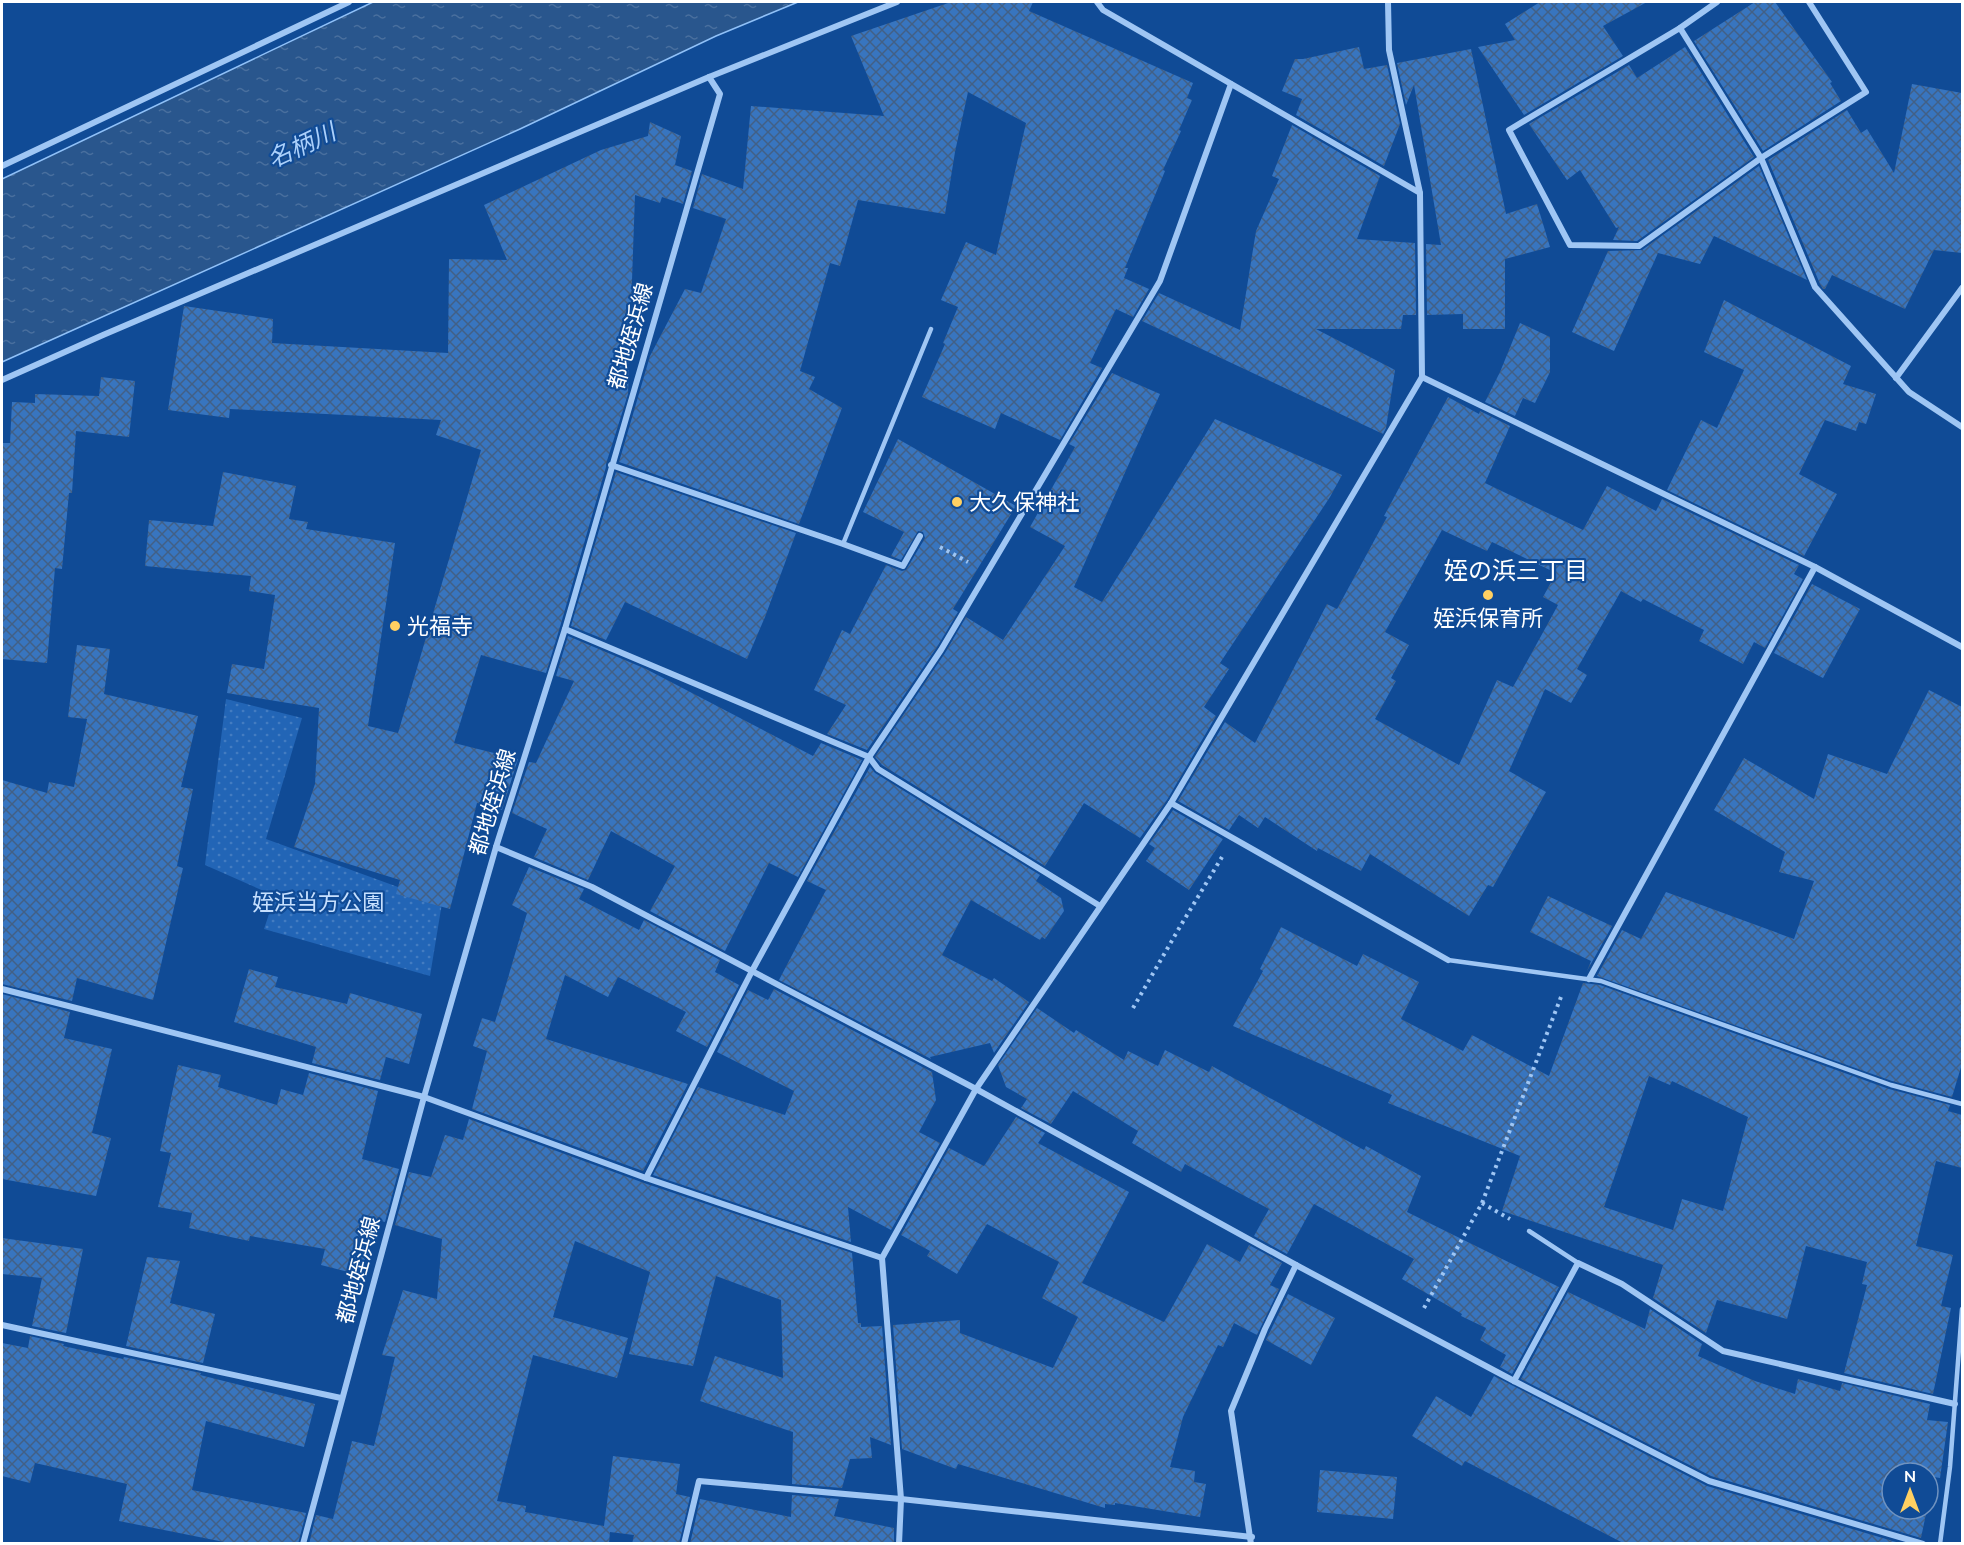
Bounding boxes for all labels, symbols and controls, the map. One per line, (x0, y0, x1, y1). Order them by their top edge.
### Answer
water label: 名柄川 (262, 115, 343, 174)
street label: 都地姪浜線 (601, 279, 659, 393)
place label: 大久保神社 (969, 488, 1079, 516)
marker: 大久保神社 (950, 495, 964, 509)
district label: 姪の浜三丁目 (1444, 555, 1588, 585)
marker: 姪浜保育所 (1481, 588, 1495, 602)
place label: 姪浜保育所 (1433, 604, 1543, 632)
place label: 光福寺 (407, 612, 473, 640)
marker: 光福寺 (388, 619, 402, 633)
street label: 都地姪浜線 (463, 745, 521, 859)
park label: 姪浜当方公園 (252, 888, 384, 916)
street label: 都地姪浜線 (330, 1213, 386, 1327)
north arrow (1880, 1461, 1940, 1521)
text: N (1904, 1466, 1916, 1486)

